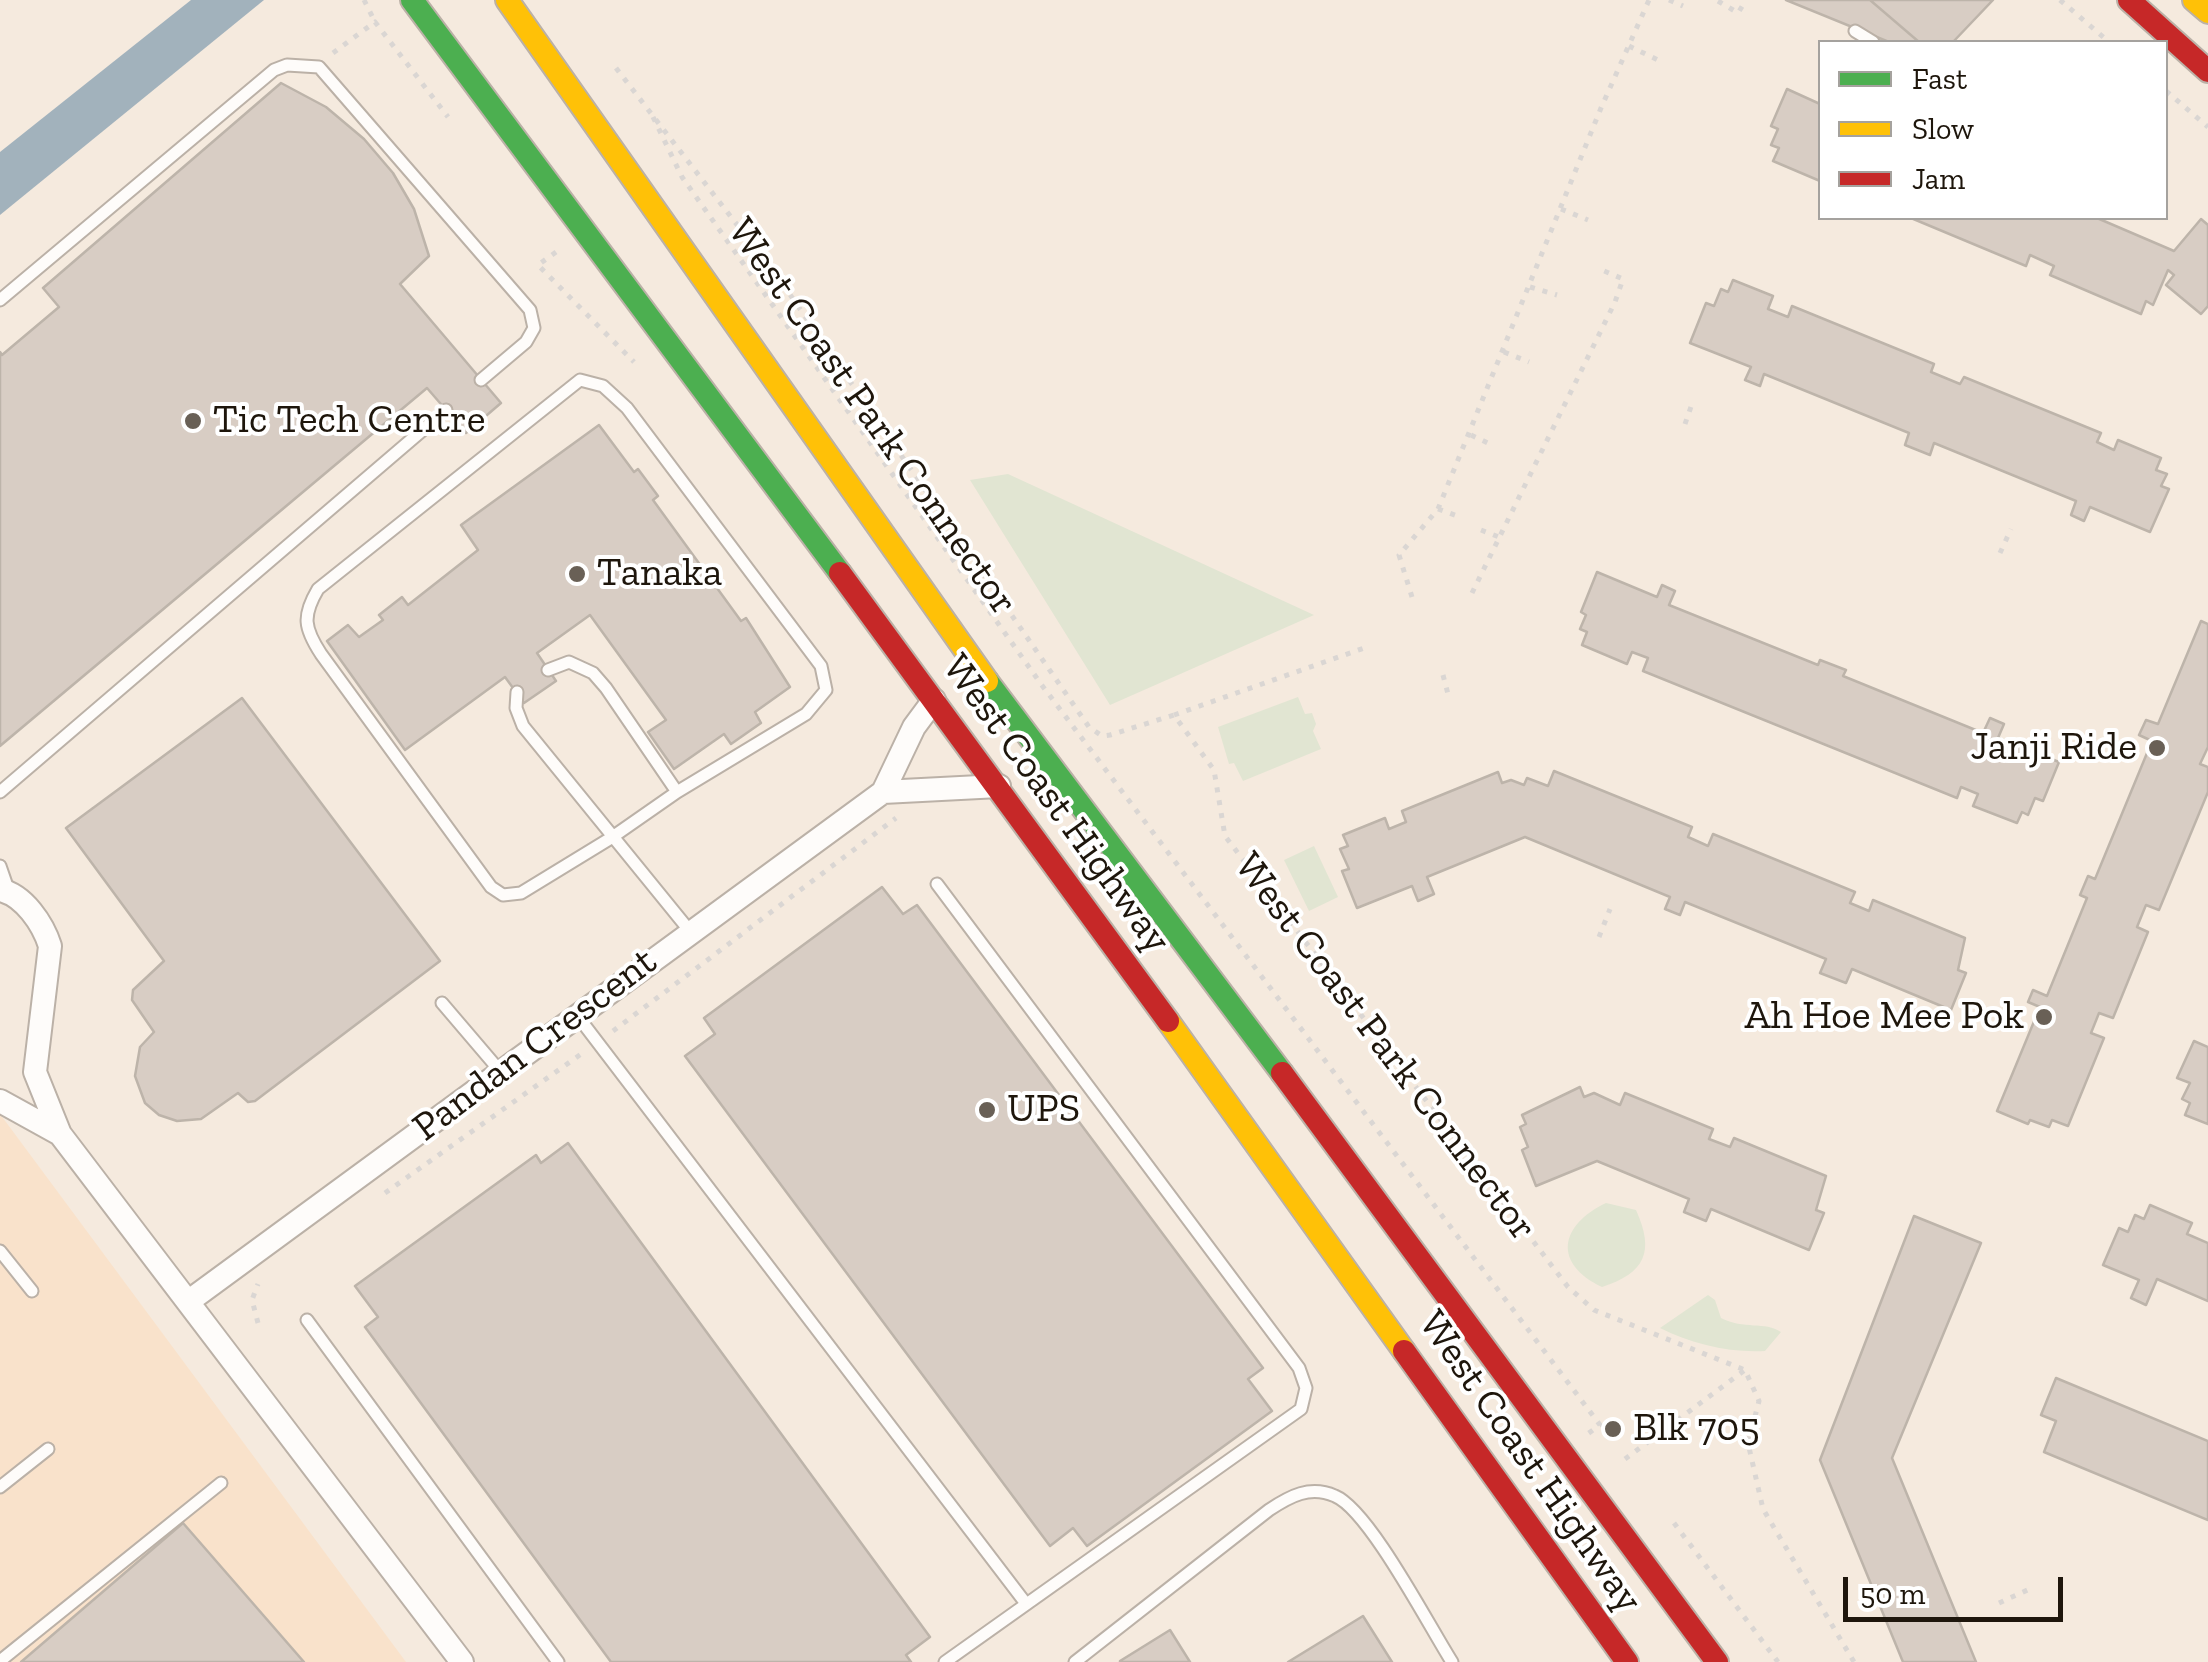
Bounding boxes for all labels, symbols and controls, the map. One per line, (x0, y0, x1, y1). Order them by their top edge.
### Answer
legend (1818, 40, 2168, 220)
text: Fast (1912, 61, 1967, 97)
text: Slow (1912, 111, 1974, 147)
text: Jam (1912, 161, 1965, 197)
street label: West Coast Park Connector (717, 210, 1027, 624)
place label: Tic Tech Centre (213, 397, 486, 445)
marker: Tic Tech Centre (182, 410, 204, 432)
place label: Tanaka (597, 550, 722, 598)
marker: Tanaka (566, 563, 588, 585)
street label: West Coast Highway (932, 645, 1180, 963)
place label: Janji Ride (1971, 724, 2137, 772)
marker: Janji Ride (2146, 737, 2168, 759)
street label: West Coast Park Connector (1224, 844, 1546, 1250)
street label: Pandan Crescent (404, 938, 666, 1152)
place label: Ah Hoe Mee Pok (1744, 993, 2024, 1041)
marker: Ah Hoe Mee Pok (2033, 1006, 2055, 1028)
place label: UPS (1007, 1086, 1080, 1134)
marker: UPS (976, 1099, 998, 1121)
street label: West Coast Highway (1408, 1302, 1652, 1622)
place label: Blk 705 (1633, 1405, 1760, 1453)
marker: Blk 705 (1602, 1418, 1624, 1440)
scale bar (1848, 1557, 2068, 1619)
text: 50 m (1860, 1576, 1925, 1612)

